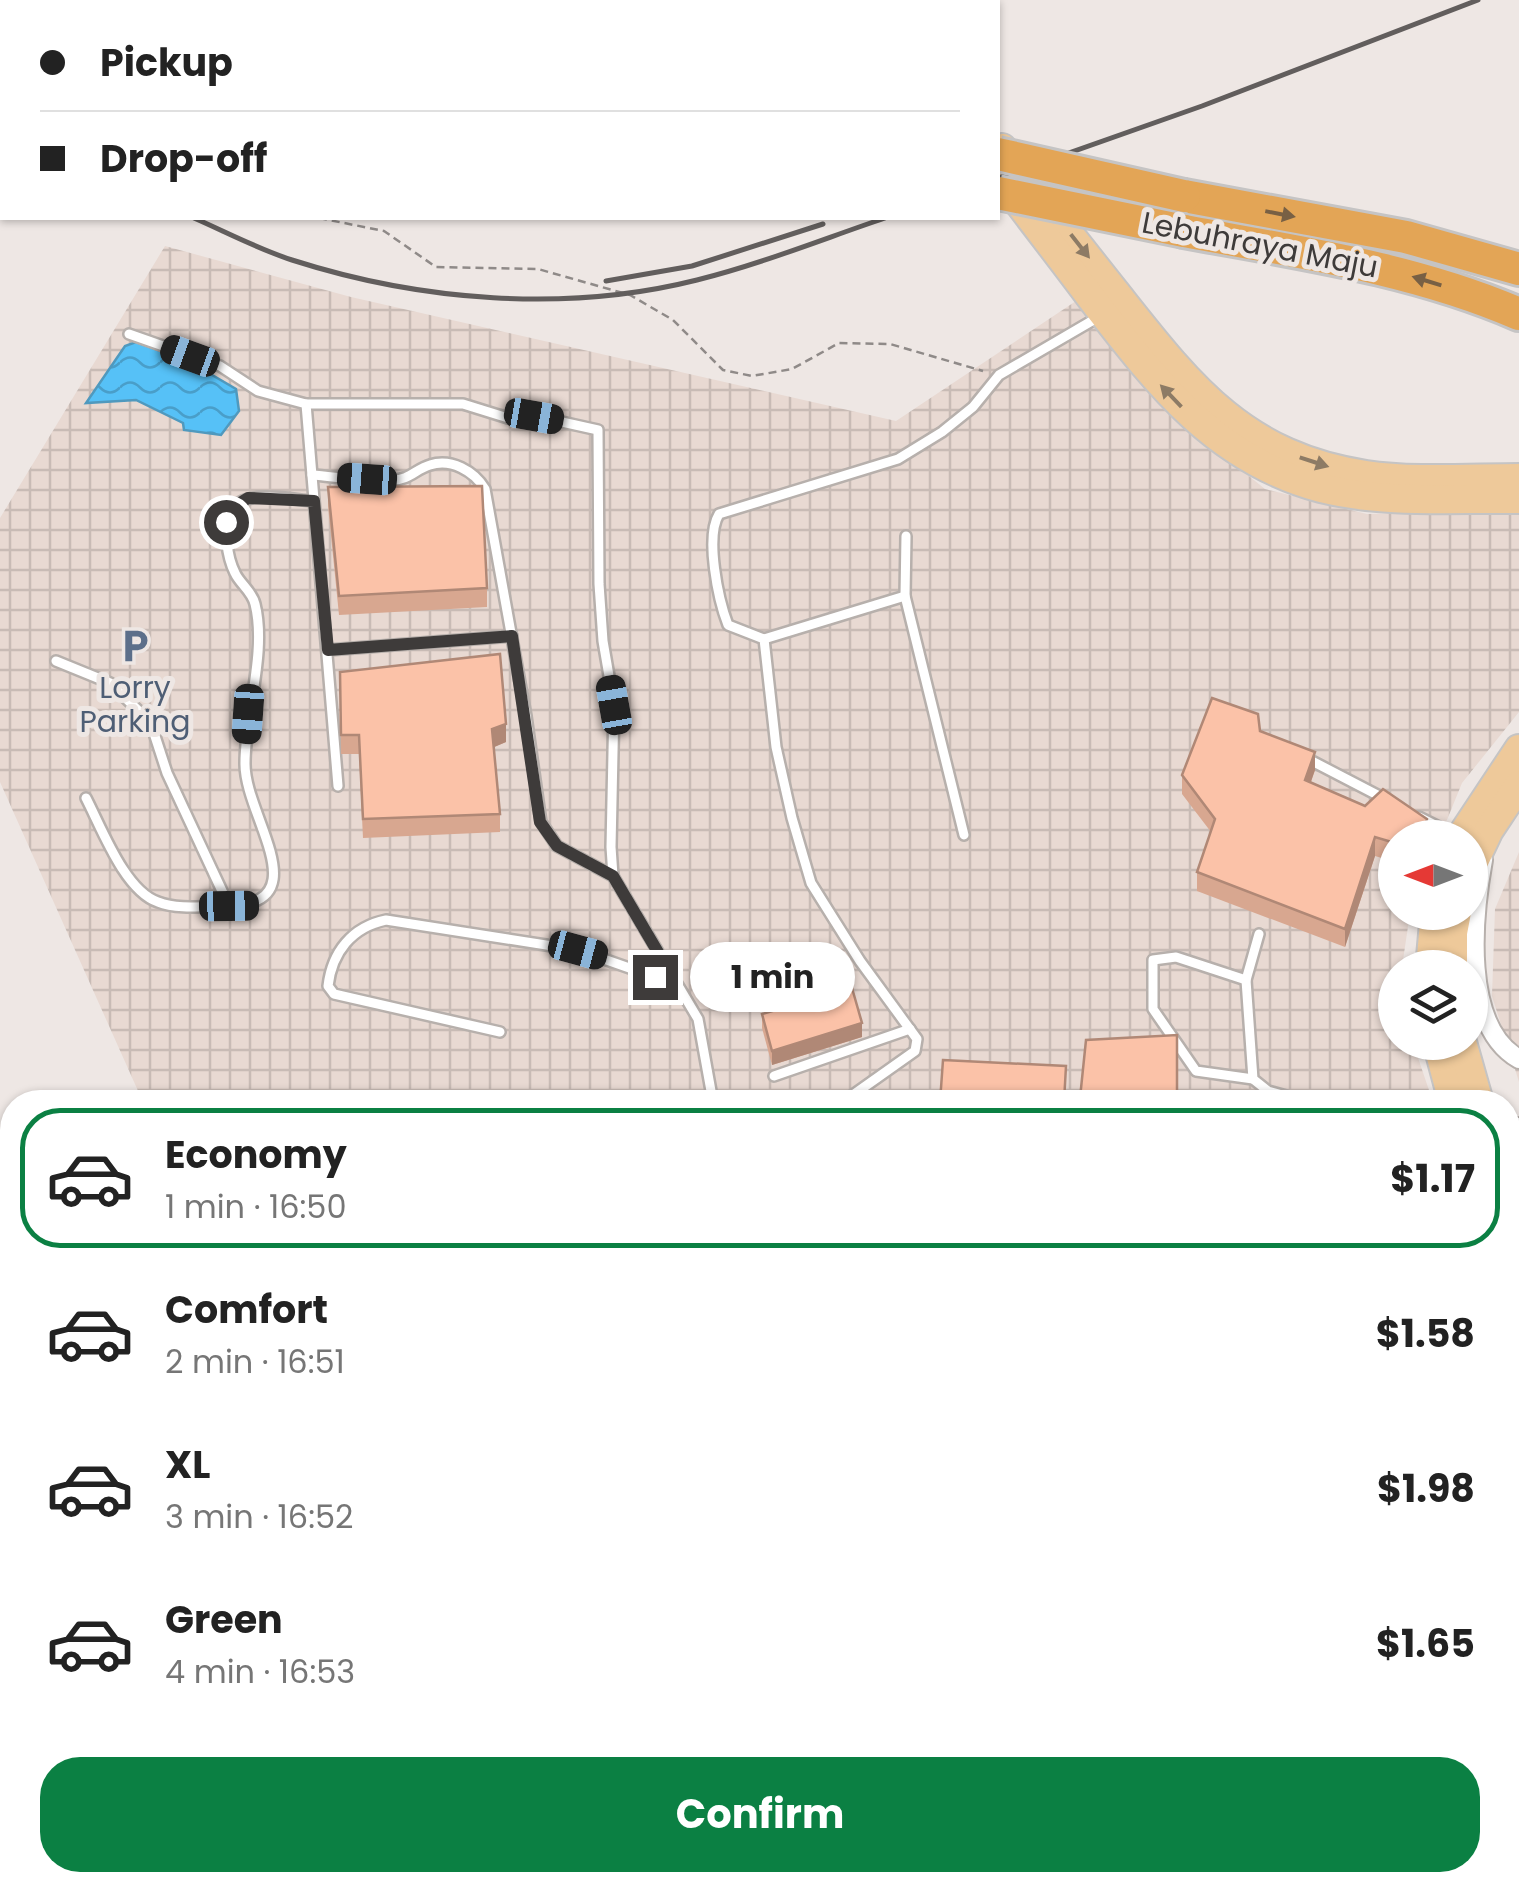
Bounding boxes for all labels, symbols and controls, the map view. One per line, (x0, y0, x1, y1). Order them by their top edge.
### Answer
text: Pickup (100, 36, 233, 89)
text: Drop-off (100, 132, 268, 185)
street label: Lebuhraya Maju (1138, 201, 1382, 288)
one-way arrow (1265, 206, 1296, 222)
one-way arrow (1069, 233, 1090, 259)
one-way arrow (1411, 273, 1442, 288)
car (157, 332, 223, 380)
one-way arrow (1159, 384, 1183, 408)
car (502, 396, 566, 436)
one-way arrow (1300, 455, 1330, 470)
car (336, 462, 398, 496)
route start (204, 500, 249, 545)
parking icon: Lorry Parking (116, 627, 154, 665)
place label: Lorry Parking (79, 666, 191, 743)
car (594, 673, 634, 737)
car (231, 683, 265, 745)
north arrow (1378, 820, 1488, 930)
map controls (1378, 820, 1488, 1060)
car (199, 890, 259, 922)
car (545, 928, 611, 972)
callout: 1 min (690, 942, 855, 1012)
button: layers (1378, 950, 1488, 1060)
text: 1 min (731, 954, 814, 999)
route end (633, 955, 678, 1000)
text: Economy (165, 1128, 347, 1181)
icon: car (45, 1133, 135, 1223)
text: $1.17 (1390, 1152, 1475, 1205)
text: 1 min · 16:50 (165, 1184, 347, 1229)
text: Comfort (165, 1283, 328, 1336)
icon: car (45, 1288, 135, 1378)
text: $1.58 (1376, 1307, 1475, 1360)
text: 2 min · 16:51 (165, 1339, 345, 1384)
text: XL (165, 1438, 210, 1491)
icon: car (45, 1443, 135, 1533)
text: $1.98 (1377, 1462, 1475, 1515)
text: 3 min · 16:52 (165, 1494, 353, 1539)
text: Green (165, 1593, 283, 1646)
icon: car (45, 1598, 135, 1688)
text: $1.65 (1376, 1617, 1475, 1670)
text: 4 min · 16:53 (165, 1649, 355, 1694)
button: Confirm (40, 1757, 1480, 1872)

